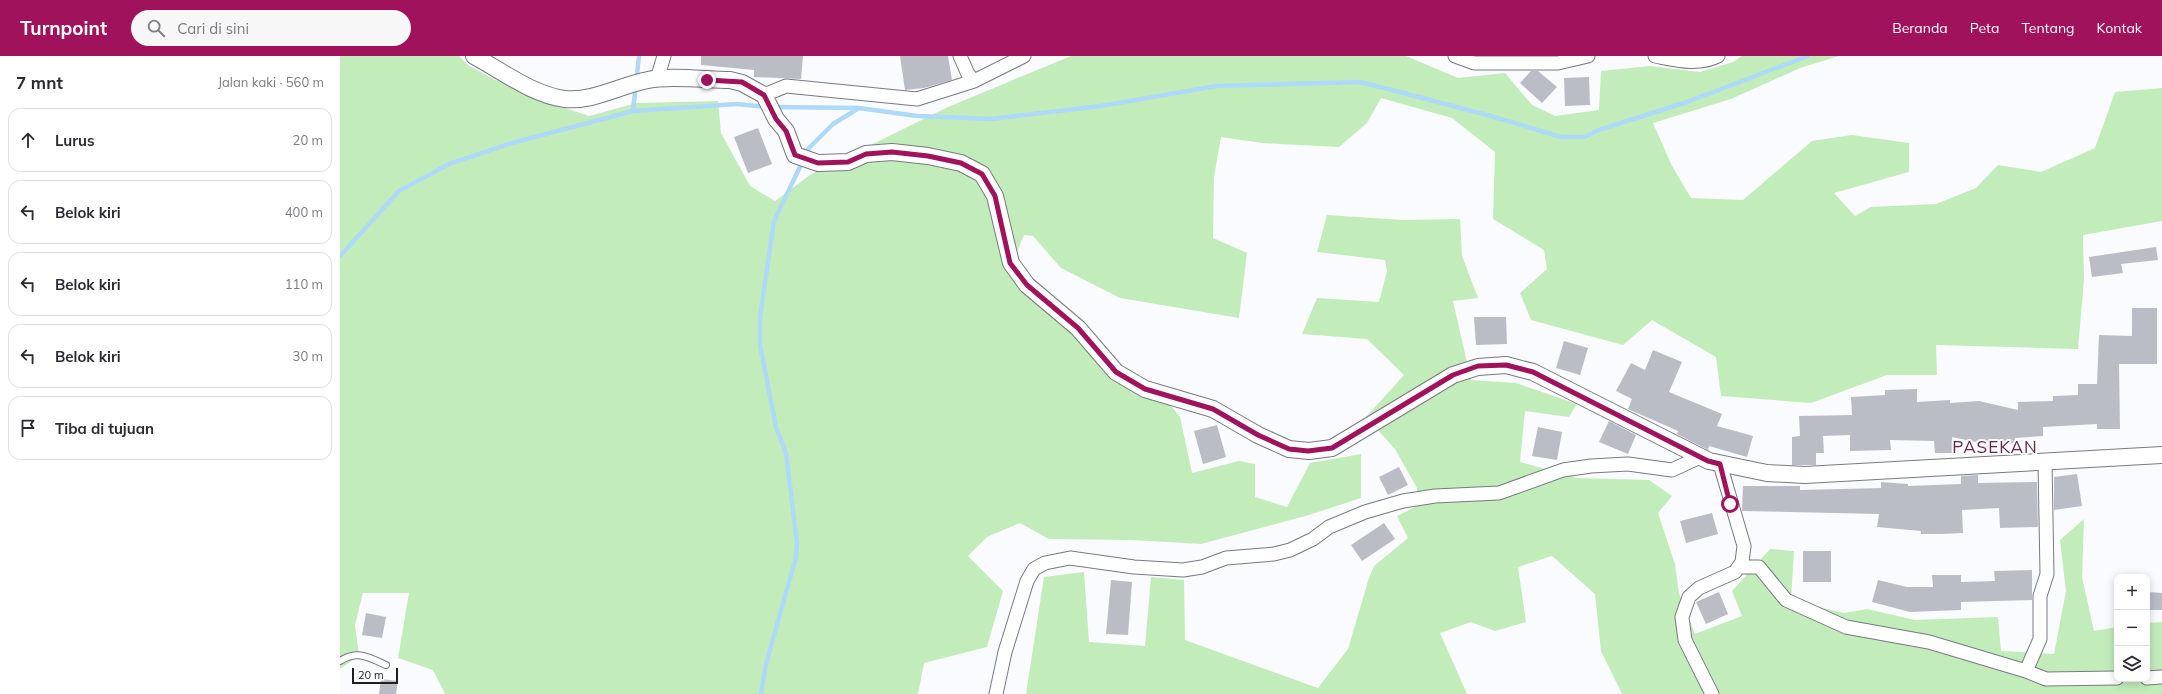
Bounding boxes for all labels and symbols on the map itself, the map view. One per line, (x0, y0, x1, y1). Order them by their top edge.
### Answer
route end (698, 71, 716, 89)
district label: PASEKAN (1952, 436, 2038, 457)
route start (1721, 495, 1739, 513)
scale bar (352, 666, 398, 685)

